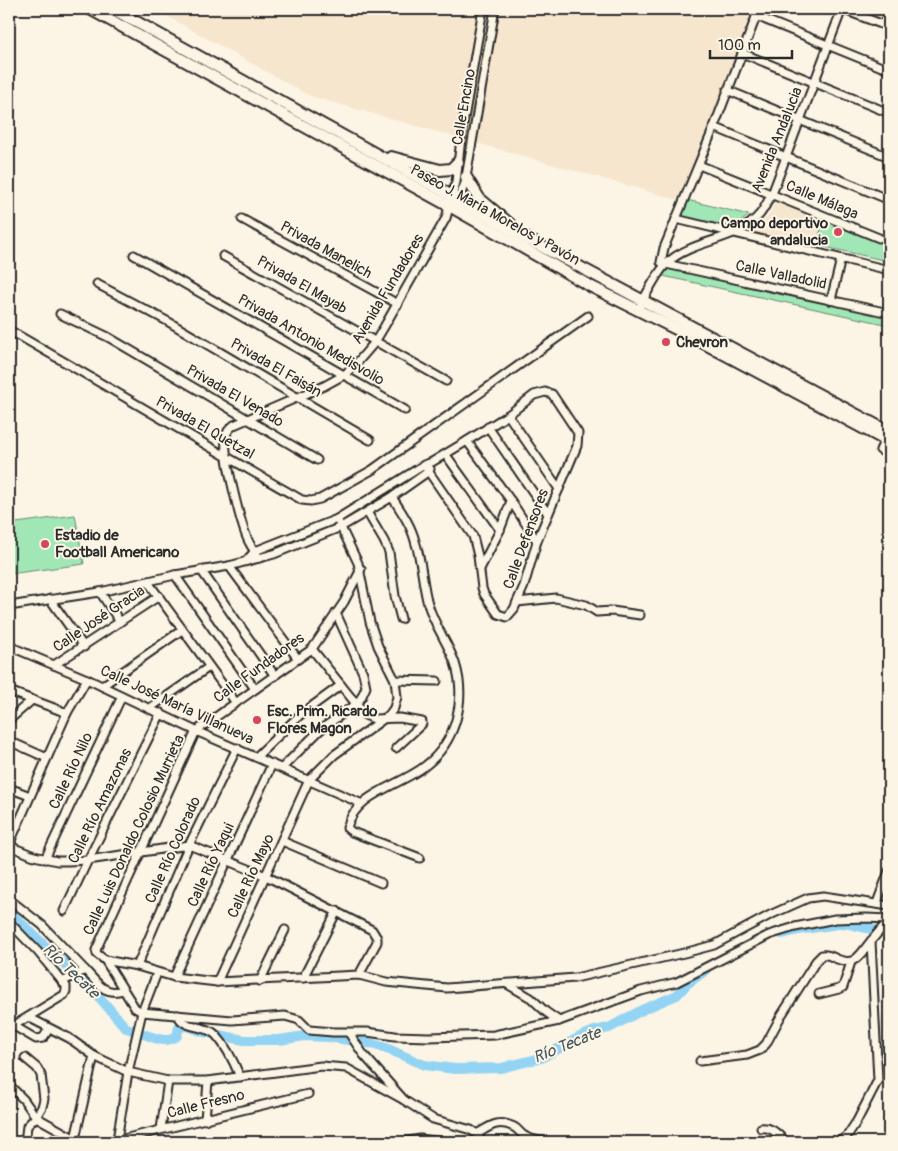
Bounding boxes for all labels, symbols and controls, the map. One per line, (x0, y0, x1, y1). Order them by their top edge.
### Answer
scale bar (710, 28, 793, 60)
text: 100 m (718, 36, 761, 55)
street label: Calle Encino (448, 67, 480, 147)
street label: Avenida Andalucia (747, 84, 807, 196)
street label: Paseo J. María Morelos y Pavón (407, 160, 583, 270)
street label: Calle Málaga (783, 176, 861, 224)
place label: Campo deportivo andalucia (721, 214, 828, 250)
street label: Privada Manelich (277, 217, 375, 283)
marker: Campo deportivo andalucia (832, 226, 844, 238)
street label: Avenida Fundadores (348, 230, 429, 347)
street label: Privada El Mayab (254, 252, 350, 318)
street label: Calle Valladolid (734, 256, 828, 294)
street label: Privada Antonio Medisvolio (234, 290, 388, 390)
place label: Chevron (676, 333, 728, 352)
street label: Privada El Faisán (227, 334, 325, 402)
marker: Chevron (660, 336, 672, 348)
street label: Privada El Venado (183, 361, 287, 431)
street label: Privada El Quetzal (152, 392, 258, 464)
street label: Calle Defensores (499, 486, 553, 592)
place label: Estadio de Football Americano (55, 526, 179, 562)
marker: Estadio de Football Americano (39, 538, 51, 550)
street label: Calle José Gracia (49, 581, 149, 657)
street label: Calle Fundadores (210, 628, 308, 707)
street label: Calle José María Villanueva (97, 661, 257, 749)
place label: Esc. Prim. Ricardo Flores Magon (267, 702, 377, 738)
marker: Esc. Prim. Ricardo Flores Magon (251, 714, 263, 726)
street label: Calle Río Nilo (45, 730, 97, 812)
street label: Calle Luis Donaldo Colosio Murrieta (79, 732, 189, 938)
street label: Calle Río Amazonas (64, 745, 136, 867)
street label: Calle Río Colorado (141, 794, 205, 906)
street label: Calle Río Yaqui (183, 820, 239, 910)
street label: Calle Río Mayo (223, 831, 279, 921)
water label: Río Tecate (38, 939, 105, 1004)
water label: Río Tecate (530, 1022, 606, 1068)
street label: Calle Fresno (165, 1085, 247, 1123)

